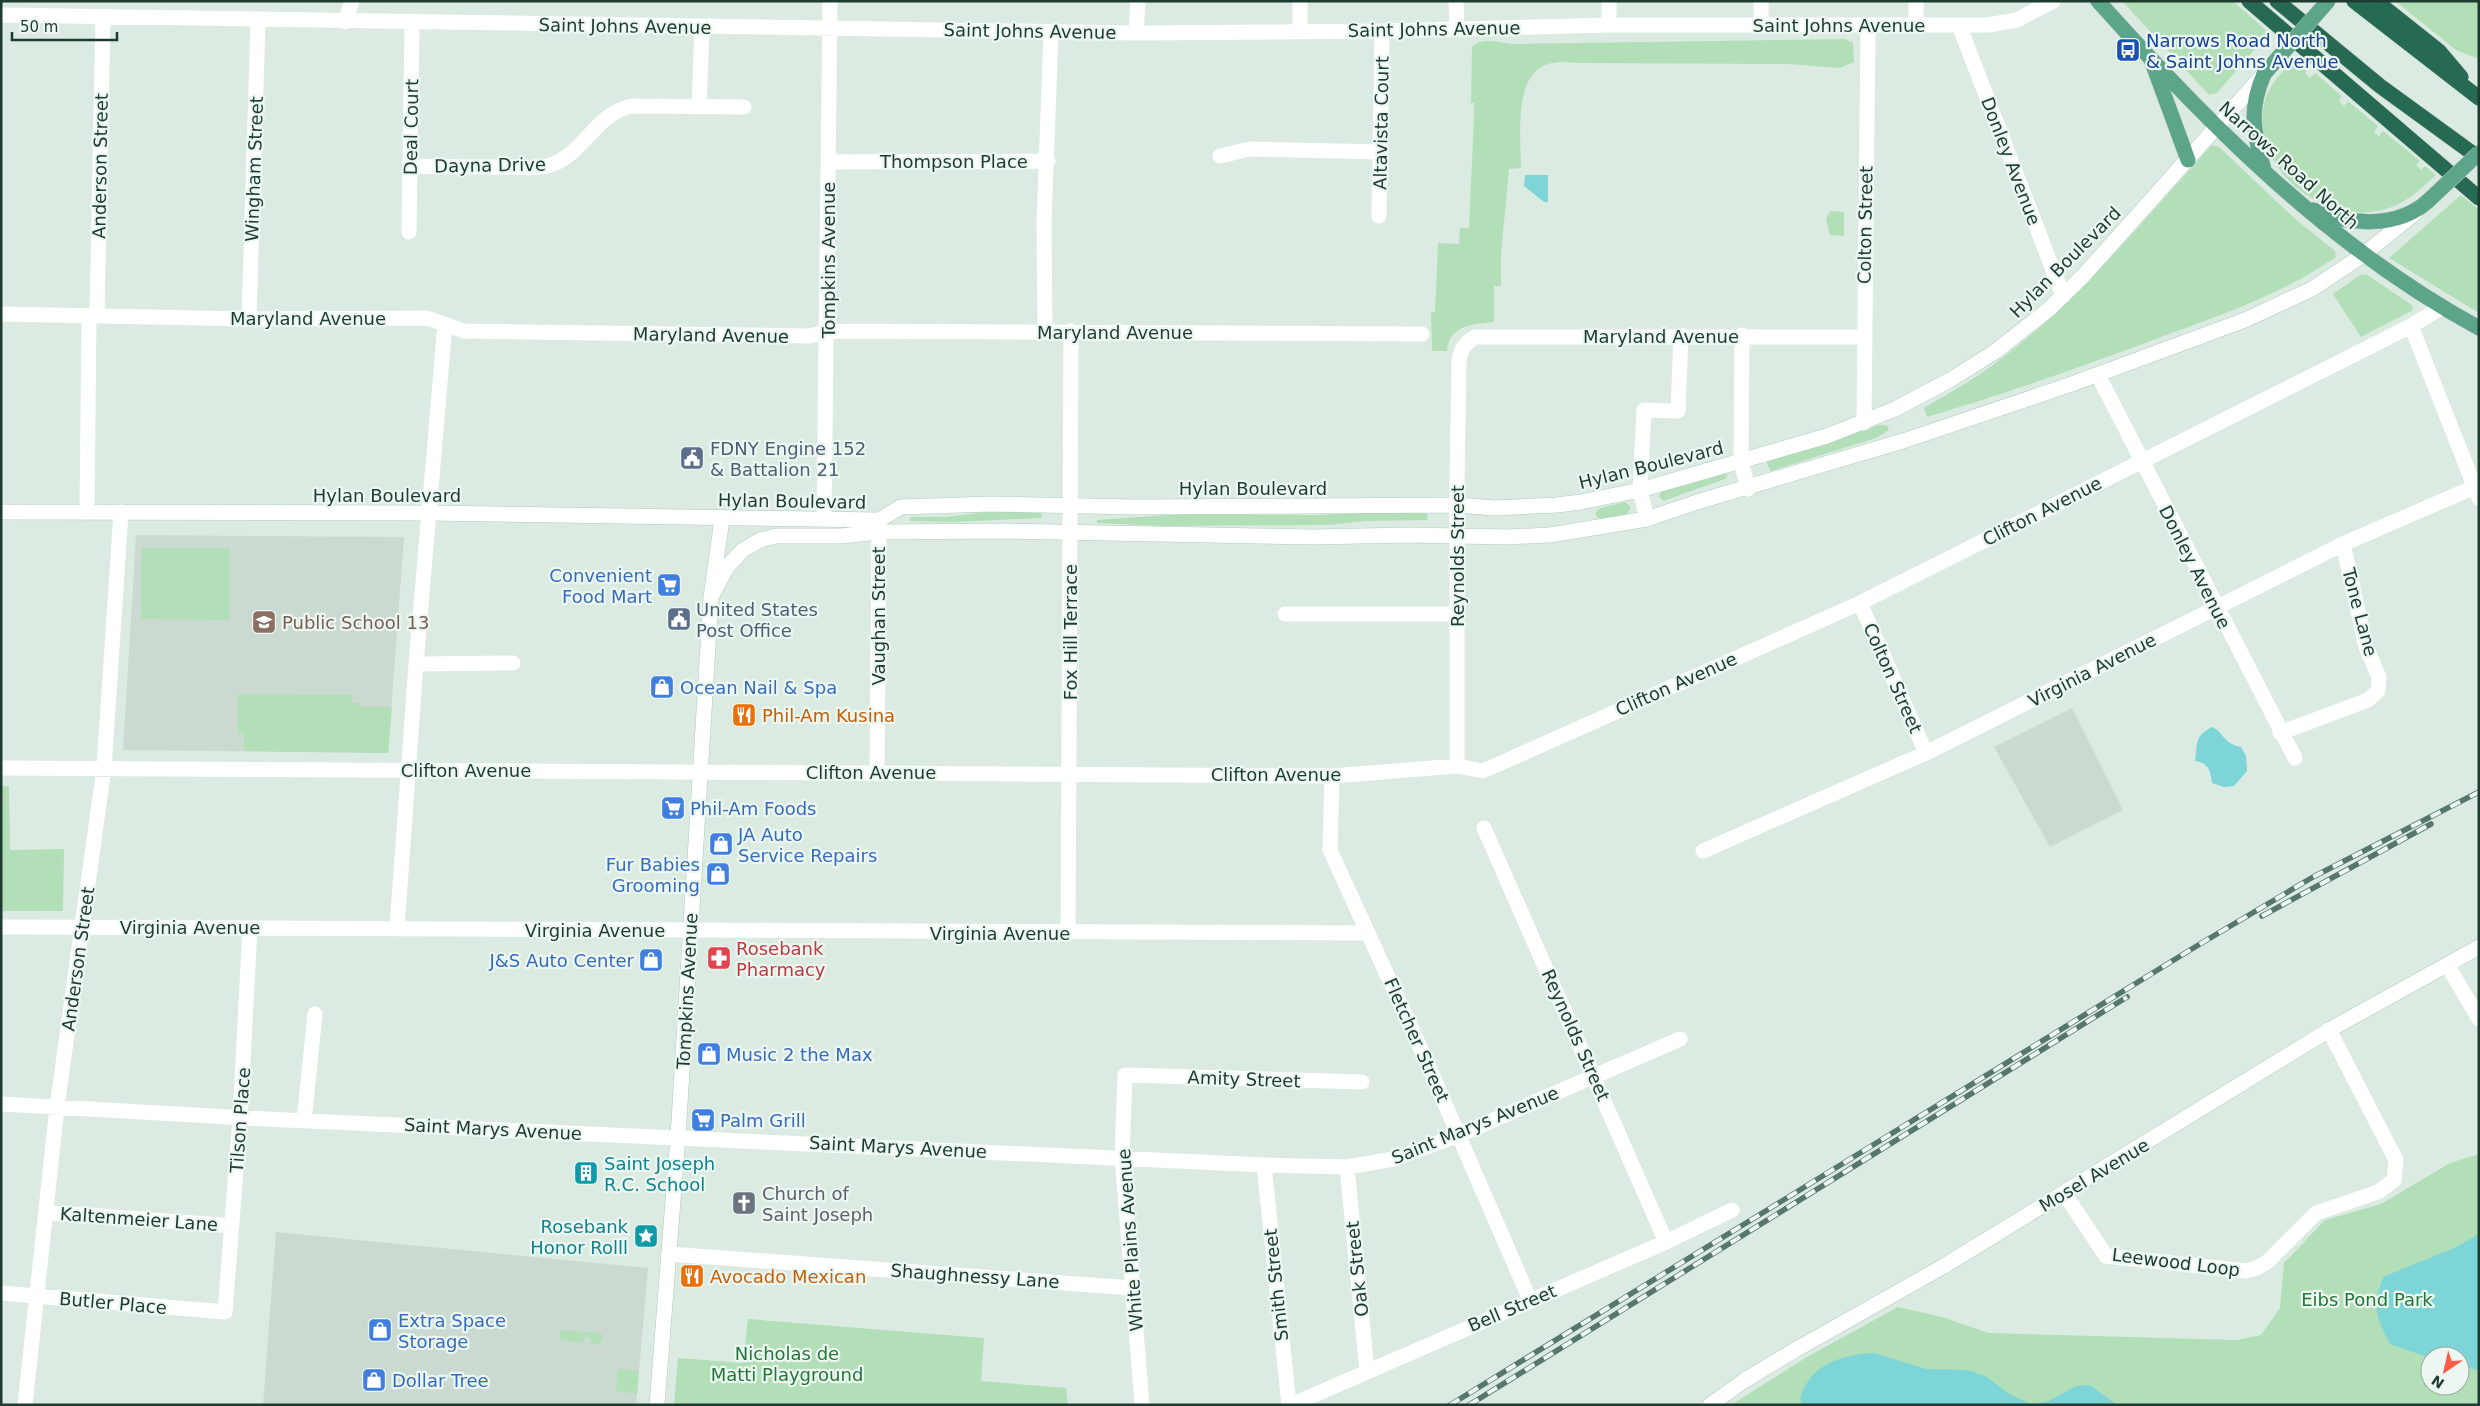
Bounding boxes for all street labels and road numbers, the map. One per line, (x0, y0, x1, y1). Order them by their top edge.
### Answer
street label: Saint Johns Avenue (538, 14, 712, 38)
street label: Saint Johns Avenue (1753, 15, 1925, 36)
street label: Saint Johns Avenue (1347, 17, 1521, 41)
street label: Saint Johns Avenue (943, 19, 1117, 43)
street label: Altavista Court (1369, 56, 1393, 190)
street label: Deal Court (400, 79, 422, 175)
street label: Anderson Street (88, 93, 112, 239)
street label: Donley Avenue (1977, 94, 2045, 228)
street label: Wingham Street (241, 96, 267, 242)
street label: Narrows Road North (2215, 97, 2363, 233)
street label: Thompson Place (879, 151, 1028, 172)
street label: Dayna Drive (434, 154, 546, 176)
street label: Colton Street (1853, 166, 1877, 284)
street label: Tompkins Avenue (818, 182, 839, 339)
street label: Hylan Boulevard (2005, 202, 2125, 322)
street label: Maryland Avenue (230, 308, 386, 329)
street label: Maryland Avenue (1037, 322, 1193, 343)
street label: Maryland Avenue (633, 323, 789, 347)
street label: Maryland Avenue (1583, 326, 1739, 347)
street label: Hylan Boulevard (1576, 437, 1726, 493)
street label: Clifton Avenue (1979, 472, 2105, 550)
street label: Hylan Boulevard (1179, 478, 1327, 499)
street label: Hylan Boulevard (313, 485, 461, 506)
street label: Reynolds Street (1447, 485, 1468, 627)
street label: Hylan Boulevard (718, 489, 866, 513)
street label: Donley Avenue (2155, 502, 2235, 632)
street label: Vaughan Street (868, 546, 889, 686)
street label: Fox Hill Terrace (1060, 564, 1081, 700)
street label: Tone Lane (2338, 565, 2382, 659)
street label: Colton Street (1859, 620, 1927, 736)
street label: Virginia Avenue (2025, 629, 2159, 711)
street label: Clifton Avenue (1612, 648, 1740, 720)
street label: Clifton Avenue (401, 760, 531, 781)
street label: Clifton Avenue (806, 762, 936, 783)
street label: Clifton Avenue (1211, 764, 1341, 785)
street label: Anderson Street (57, 885, 99, 1033)
street label: Tompkins Avenue (672, 912, 702, 1071)
street label: Virginia Avenue (120, 917, 260, 938)
street label: Virginia Avenue (525, 920, 665, 941)
street label: Virginia Avenue (930, 923, 1070, 944)
street label: Reynolds Street (1538, 966, 1614, 1104)
street label: Fletcher Street (1380, 975, 1454, 1105)
street label: Tilson Place (226, 1066, 254, 1175)
street label: Amity Street (1187, 1067, 1301, 1091)
street label: Saint Marys Avenue (1388, 1082, 1562, 1168)
street label: Saint Marys Avenue (403, 1114, 583, 1144)
street label: Saint Marys Avenue (808, 1132, 988, 1162)
street label: Mosel Avenue (2035, 1134, 2153, 1216)
street label: White Plains Avenue (1113, 1148, 1147, 1332)
street label: Kaltenmeier Lane (59, 1203, 219, 1235)
street label: Oak Street (1342, 1220, 1372, 1318)
street label: Smith Street (1260, 1228, 1292, 1342)
street label: Leewood Loop (2111, 1244, 2241, 1280)
street label: Shaughnessy Lane (890, 1260, 1060, 1292)
street label: Bell Street (1465, 1280, 1559, 1336)
street label: Butler Place (58, 1288, 168, 1318)

